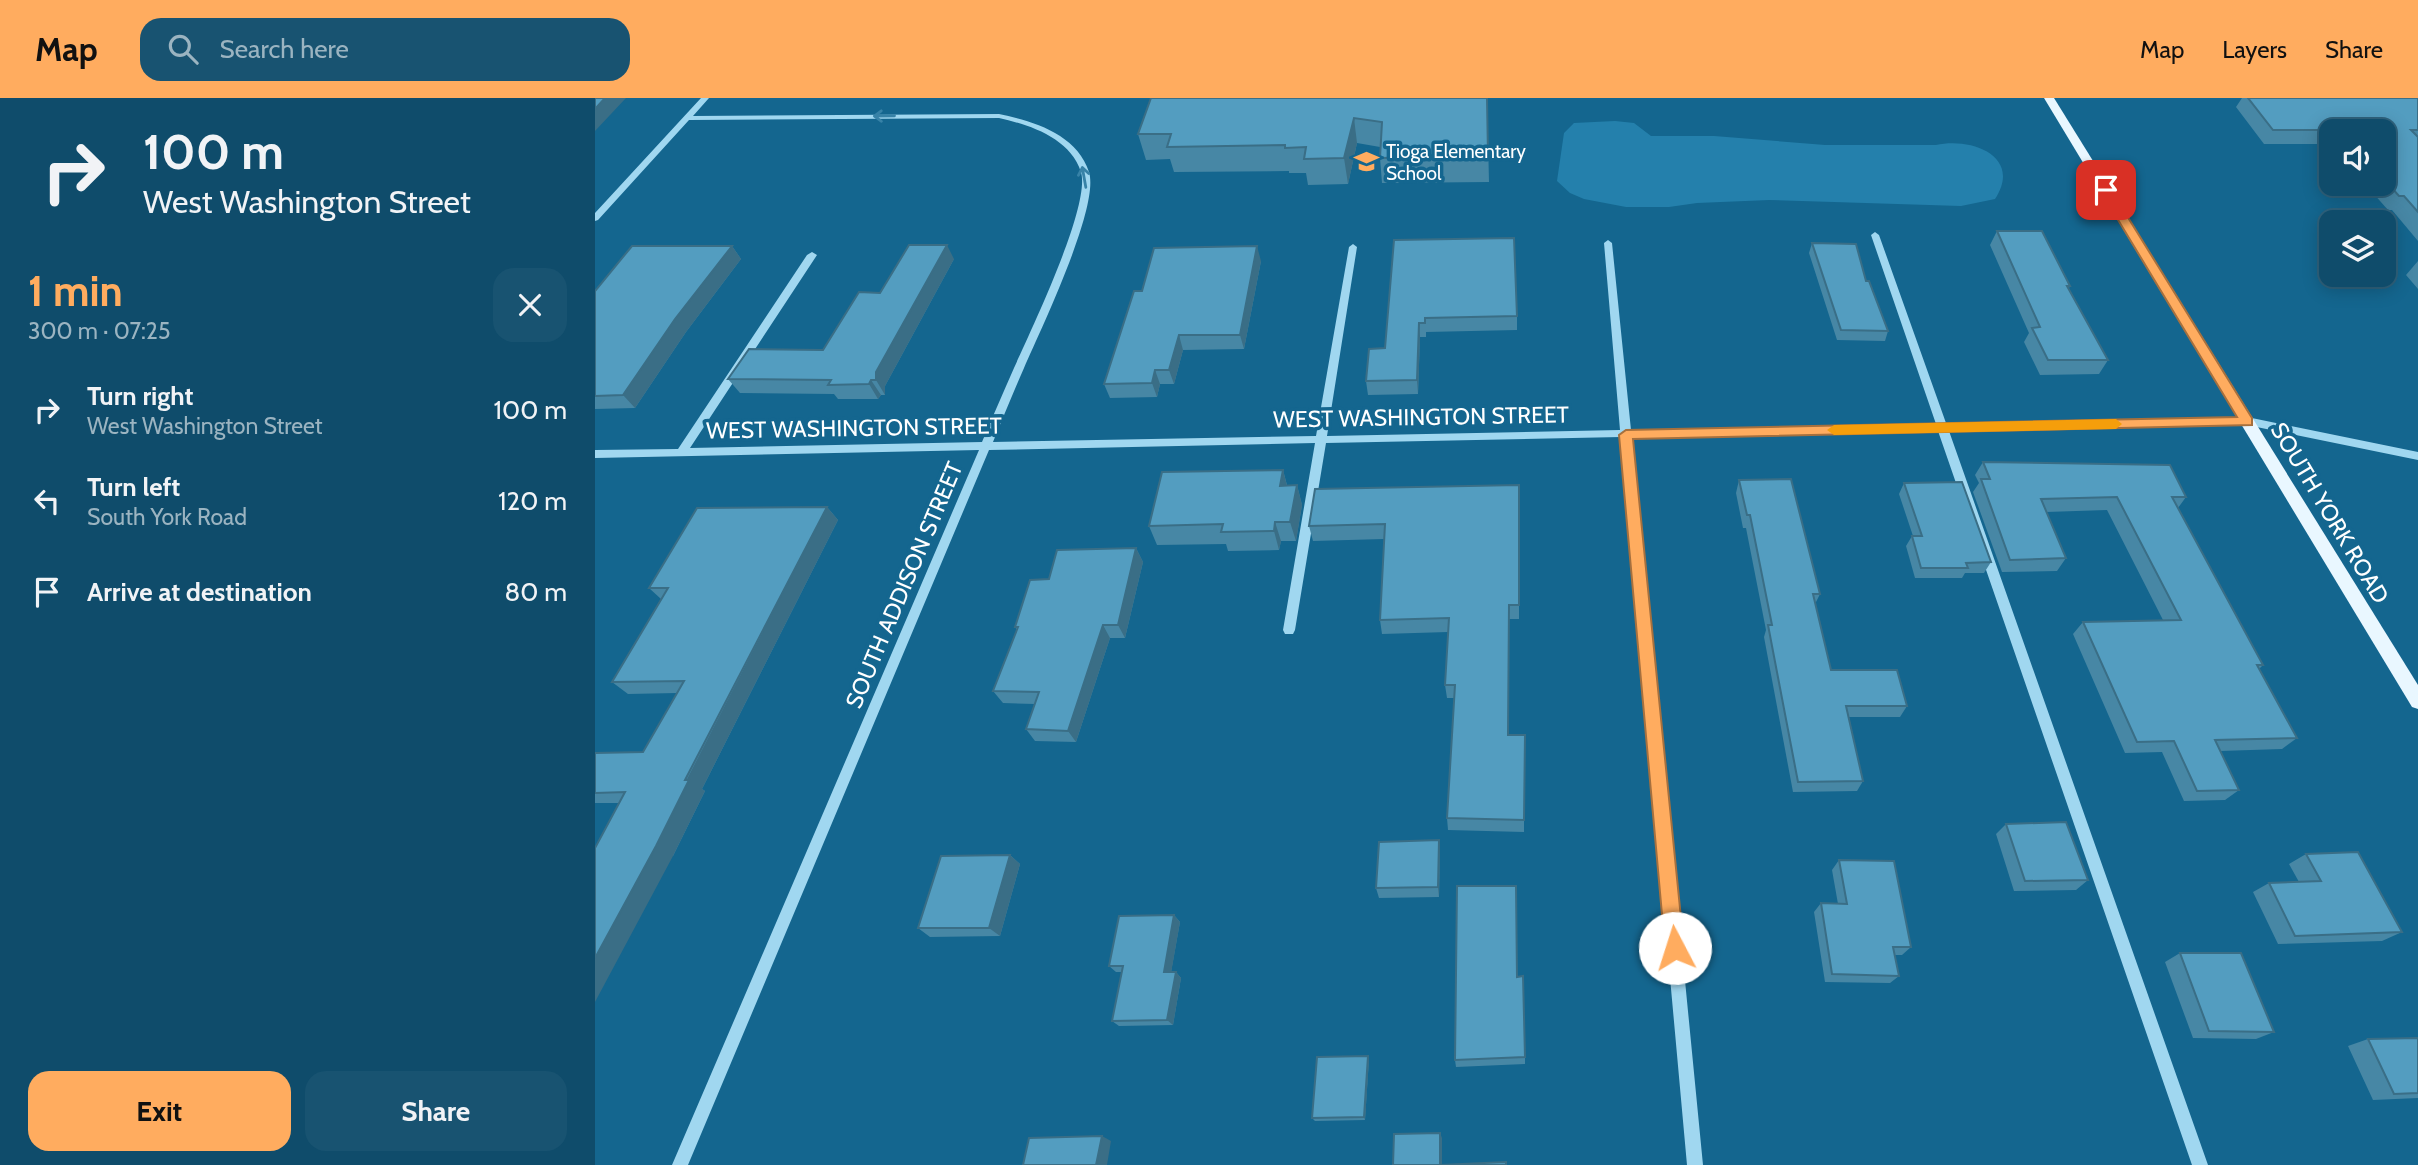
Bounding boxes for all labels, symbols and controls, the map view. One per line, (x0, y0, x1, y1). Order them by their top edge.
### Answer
search box (140, 18, 630, 81)
text: Map (35, 29, 98, 69)
icon: search (164, 30, 202, 68)
text: Search here (220, 33, 349, 65)
text: Map (2140, 35, 2184, 64)
text: Layers (2222, 35, 2287, 64)
text: Share (2325, 35, 2383, 64)
one-way arrow (873, 110, 896, 123)
map controls (2319, 119, 2396, 287)
button: sound (2319, 119, 2396, 196)
text: 100 m (143, 122, 284, 181)
icon: right (28, 126, 119, 217)
place label: Tioga Elementary School (1386, 140, 1526, 185)
school or university icon: Tioga Elementary School (1352, 148, 1380, 176)
pin (2076, 160, 2136, 220)
one-way arrow (1077, 166, 1091, 189)
icon: arrive (2087, 171, 2125, 209)
text: West Washington Street (143, 182, 471, 221)
button: layers (2319, 210, 2396, 287)
text: 1 min (28, 265, 123, 317)
button: close (493, 268, 567, 342)
text: 300 m · 07:25 (28, 317, 170, 345)
text: Turn right (87, 380, 193, 412)
icon: right (28, 391, 66, 429)
text: 100 m (494, 394, 567, 426)
street label: WEST WASHINGTON STREET (1273, 400, 1569, 434)
street label: WEST WASHINGTON STREET (706, 411, 1002, 445)
text: West Washington Street (87, 412, 323, 440)
street label: SOUTH YORK ROAD (2265, 418, 2395, 608)
street label: SOUTH ADDISON STREET (839, 458, 969, 712)
text: Turn left (87, 471, 180, 503)
icon: left (28, 482, 66, 520)
text: 120 m (498, 485, 567, 517)
text: South York Road (87, 503, 247, 531)
icon: arrive (28, 573, 66, 611)
text: Arrive at destination (87, 576, 312, 608)
text: 80 m (504, 576, 567, 608)
position arrow (1638, 911, 1712, 985)
button: Exit (28, 1071, 291, 1151)
button: Share (305, 1071, 567, 1151)

